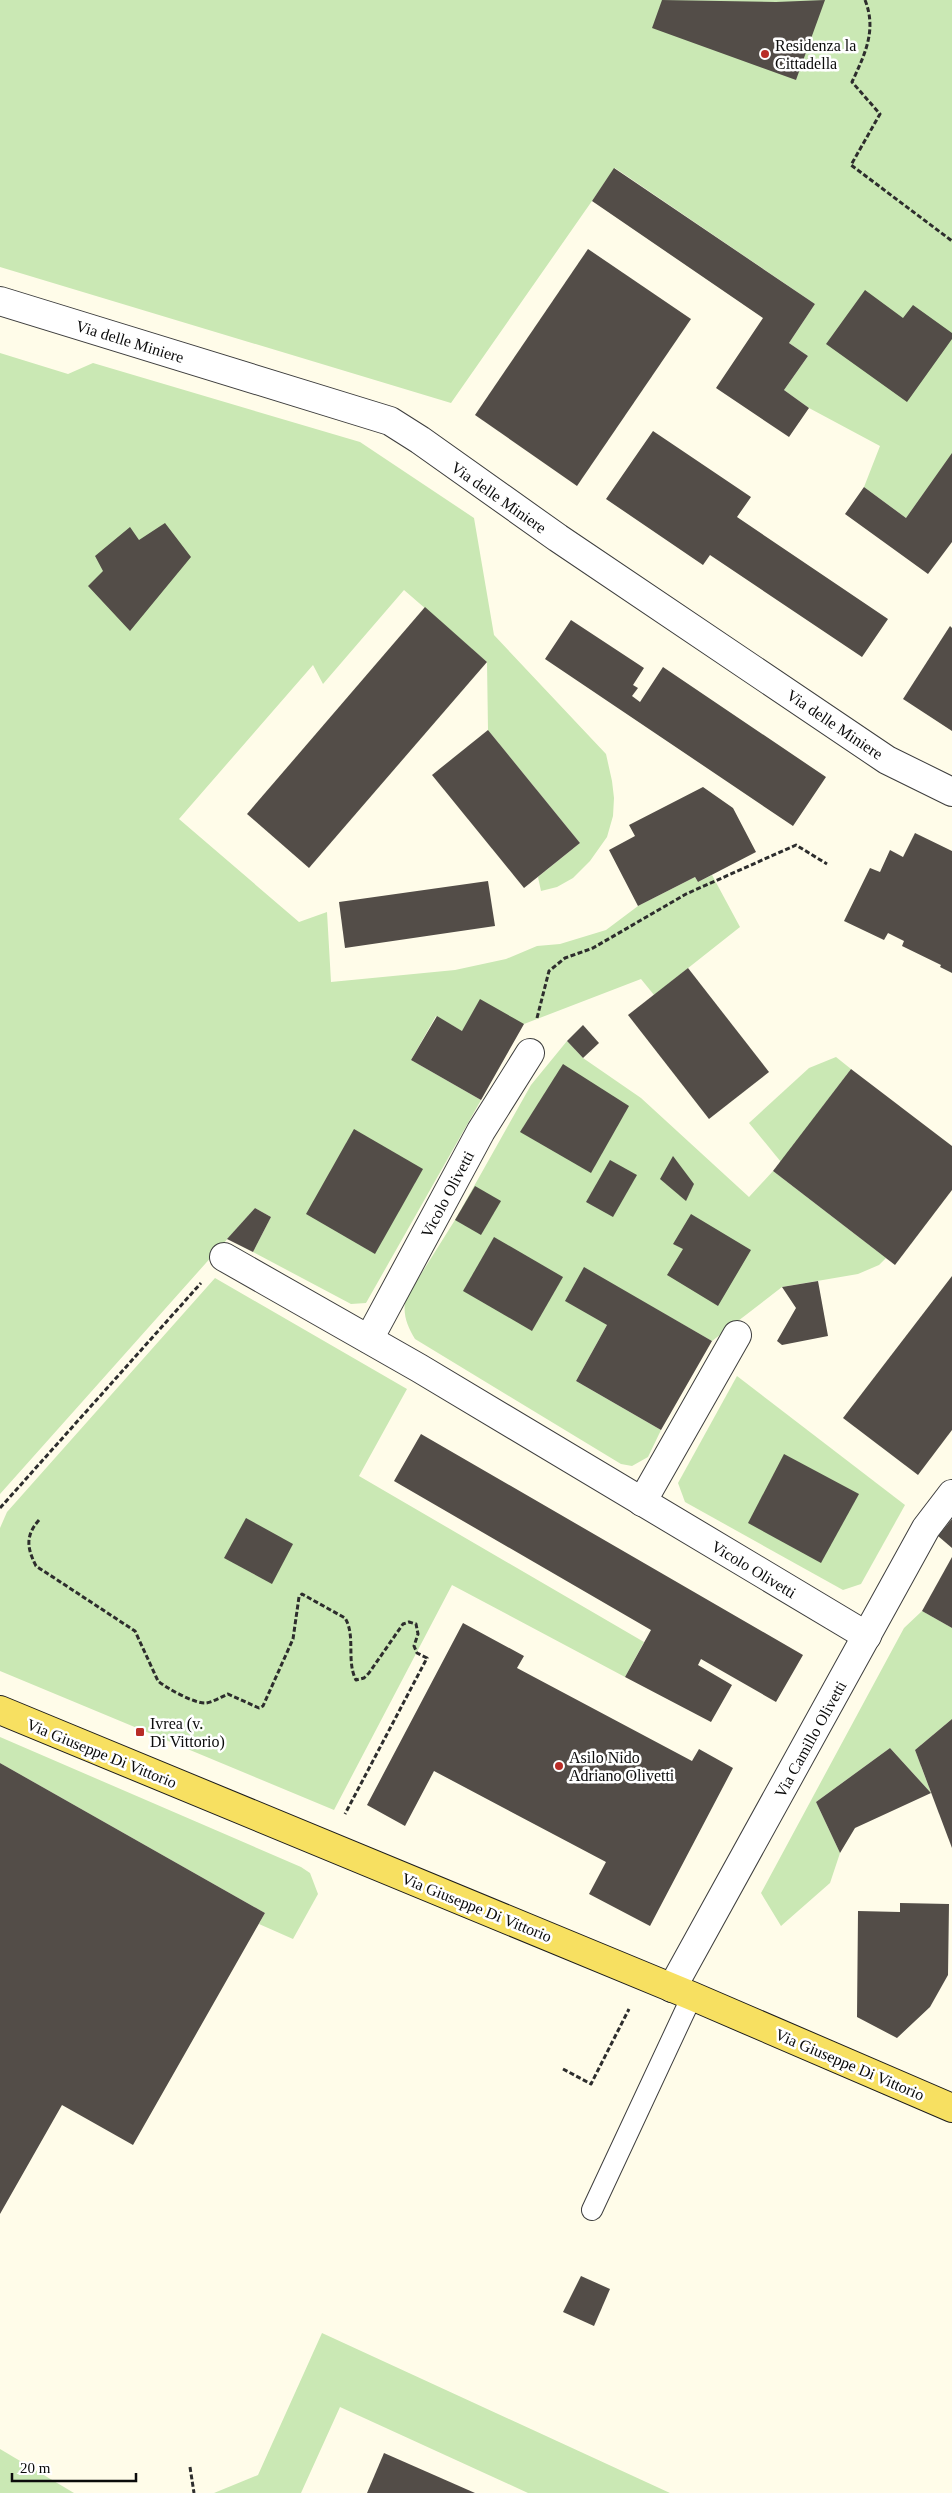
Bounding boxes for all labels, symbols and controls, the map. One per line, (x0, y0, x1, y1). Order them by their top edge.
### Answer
place label: Residenza la Cittadella (775, 37, 856, 72)
marker: Residenza la Cittadella (759, 48, 771, 60)
street label: Via delle Miniere (74, 317, 186, 366)
street label: Via delle Miniere (448, 458, 549, 536)
street label: Via delle Miniere (784, 686, 886, 763)
street label: Vicolo Olivetti (418, 1148, 478, 1240)
street label: Vicolo Olivetti (708, 1538, 800, 1602)
street label: Via Camillo Olivetti (771, 1678, 850, 1800)
place label: Ivrea (v. Di Vittorio) (150, 1715, 225, 1751)
street label: Via Giuseppe Di Vittorio (24, 1716, 179, 1792)
marker: Ivrea (v. Di Vittorio) (134, 1726, 146, 1738)
place label: Asilo Nido Adriano Olivetti (569, 1749, 675, 1784)
marker: Asilo Nido Adriano Olivetti (553, 1760, 565, 1772)
street label: Via Giuseppe Di Vittorio (399, 1870, 554, 1946)
street label: Via Giuseppe Di Vittorio (772, 2025, 927, 2104)
scale bar (12, 2450, 136, 2482)
text: 20 m (20, 2460, 51, 2476)

